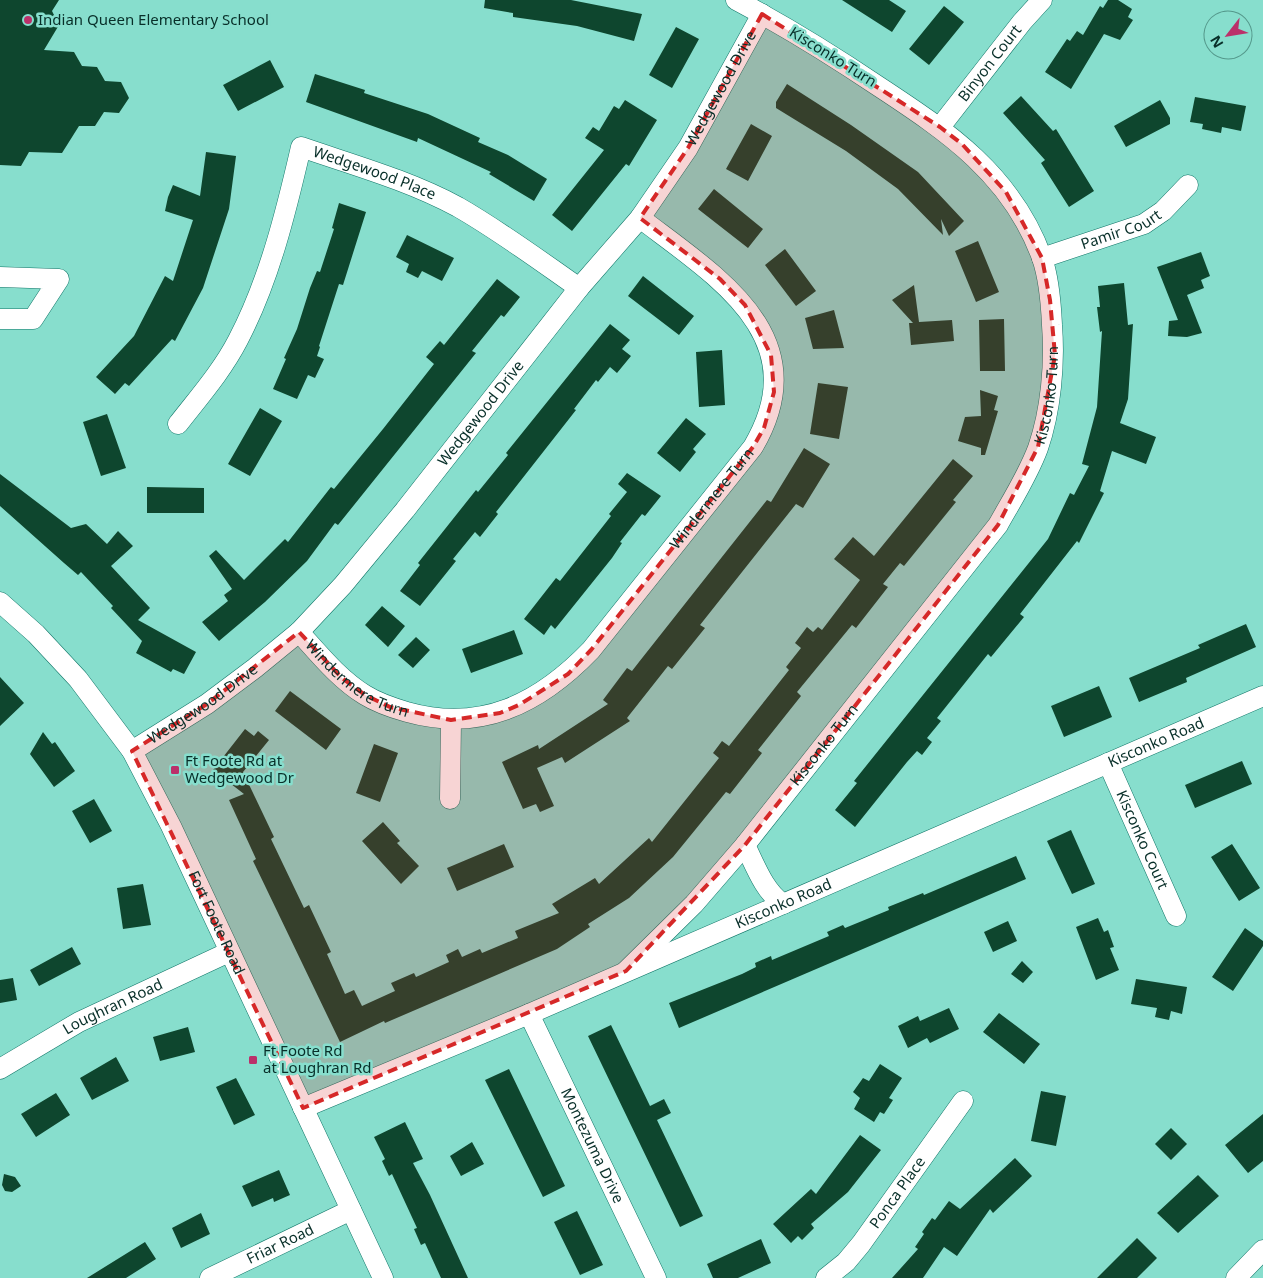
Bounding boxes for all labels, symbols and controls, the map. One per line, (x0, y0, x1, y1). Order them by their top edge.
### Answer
place label: Indian Queen Elementary School (38, 9, 269, 29)
north arrow (1203, 10, 1253, 60)
marker: Indian Queen Elementary School (22, 14, 34, 26)
street label: Binyon Court (953, 20, 1026, 105)
street label: Kisconko Turn (786, 21, 881, 91)
street label: Wedgewood Drive (680, 27, 760, 149)
text: N (1205, 32, 1228, 52)
street label: Wedgewood Place (311, 141, 439, 204)
street label: Pamir Court (1078, 204, 1165, 253)
street label: Kisconko Turn (1029, 346, 1062, 447)
street label: Wedgewood Drive (432, 356, 528, 470)
street label: Windermere Turn (664, 443, 758, 553)
street label: Windermere Turn (301, 635, 411, 721)
street label: Wedgewood Drive (144, 659, 261, 748)
street label: Kisconko Turn (785, 699, 862, 789)
street label: Kisconko Road (1104, 712, 1207, 771)
place label: Ft Foote Rd at Wedgewood Dr (185, 750, 294, 787)
marker: Ft Foote Rd at Wedgewood Dr (169, 764, 181, 776)
street label: Kisconko Court (1112, 787, 1174, 893)
street label: Fort Foote Road (184, 867, 250, 977)
street label: Kisconko Road (732, 873, 834, 933)
street label: Loughran Road (59, 973, 165, 1038)
place label: Ft Foote Rd at Loughran Rd (263, 1040, 371, 1077)
marker: Ft Foote Rd at Loughran Rd (247, 1054, 259, 1066)
street label: Montezuma Drive (557, 1084, 629, 1206)
street label: Ponca Place (864, 1152, 929, 1232)
street label: Friar Road (243, 1218, 317, 1268)

